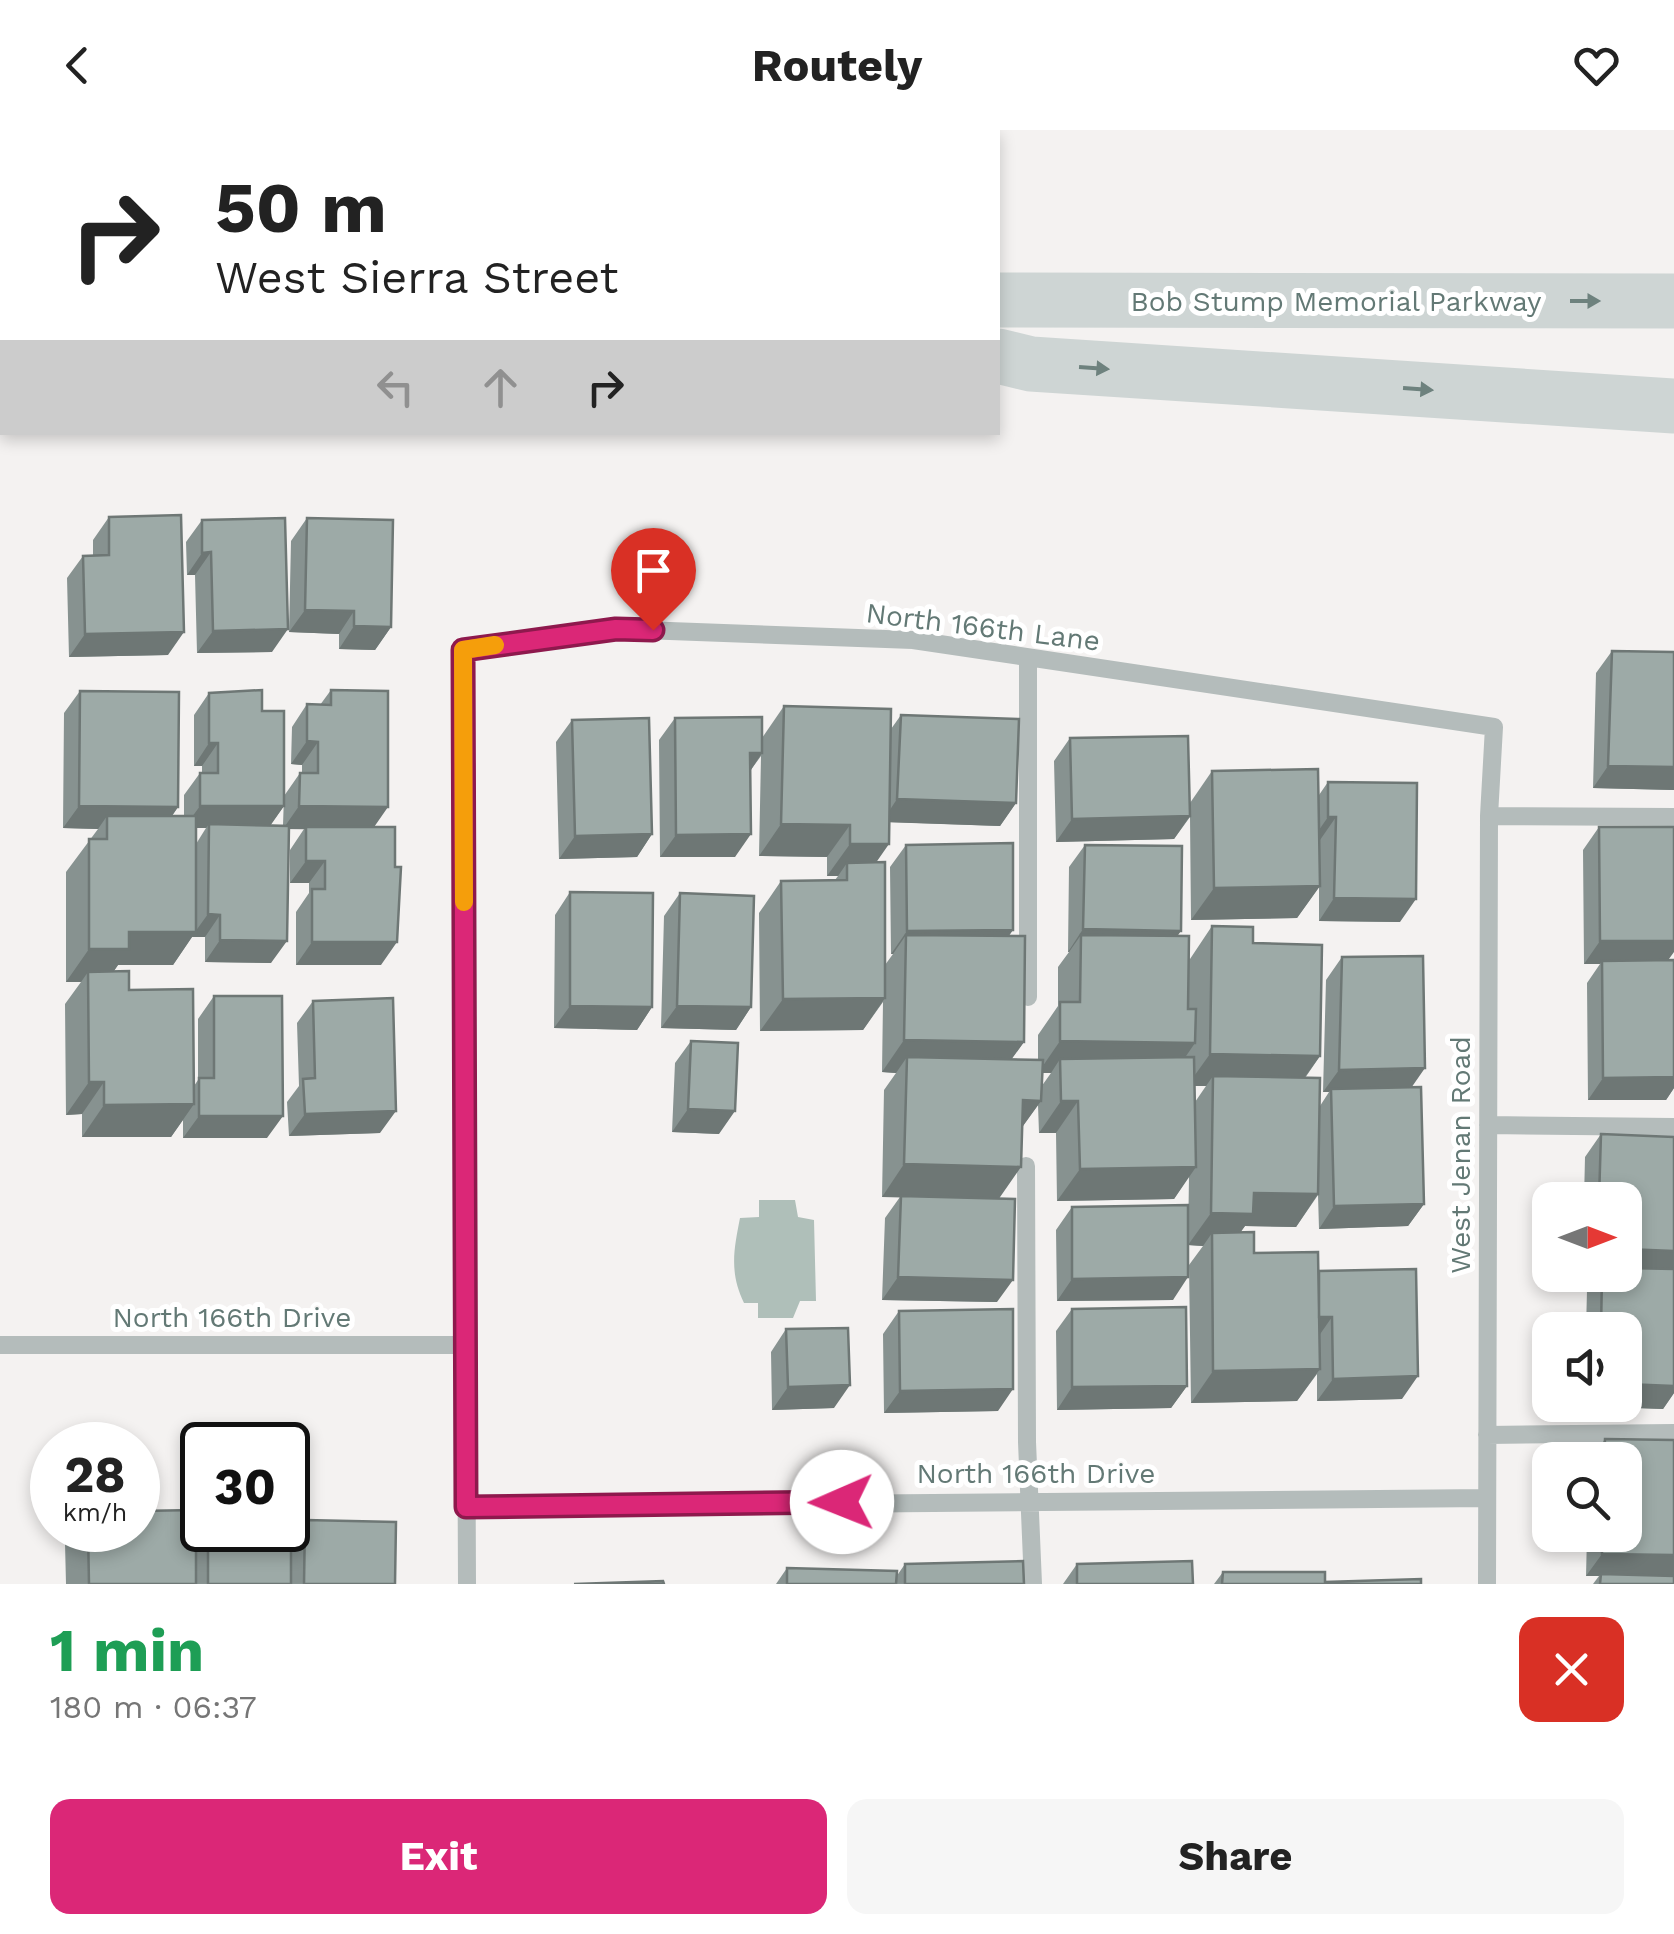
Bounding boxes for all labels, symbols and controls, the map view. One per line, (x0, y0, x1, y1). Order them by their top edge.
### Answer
icon: back (50, 38, 105, 93)
icon: heart (1569, 38, 1624, 93)
text: Routely (752, 39, 922, 92)
text: 50 m (215, 167, 387, 249)
icon: right (50, 170, 180, 300)
text: West Sierra Street (215, 251, 618, 304)
street label: Bob Stump Memorial Parkway (1131, 285, 1542, 318)
one-way arrow (1569, 293, 1601, 309)
icon: left (368, 360, 423, 415)
icon: ahead (473, 360, 528, 415)
icon: right (578, 360, 633, 415)
one-way arrow (1079, 360, 1110, 376)
one-way arrow (1403, 381, 1435, 397)
pin (611, 528, 696, 631)
icon: arrive (626, 543, 681, 598)
street label: North 166th Lane (864, 596, 1102, 658)
street label: West Jenan Road (1444, 1036, 1477, 1274)
north arrow (1532, 1182, 1642, 1292)
map controls (1532, 1182, 1642, 1552)
street label: North 166th Drive (113, 1301, 351, 1334)
button: sound (1532, 1312, 1642, 1422)
speed limit sign: 30 (180, 1422, 310, 1552)
button: search (1532, 1442, 1642, 1552)
text: 28 (64, 1445, 126, 1504)
position arrow (790, 1450, 894, 1554)
street label: North 166th Drive (917, 1457, 1155, 1490)
text: km/h (63, 1498, 127, 1527)
text: 1 min (50, 1615, 204, 1686)
button: close (1519, 1617, 1624, 1722)
text: 180 m · 06:37 (50, 1688, 257, 1726)
button: Exit (50, 1799, 827, 1914)
button: Share (847, 1799, 1624, 1914)

